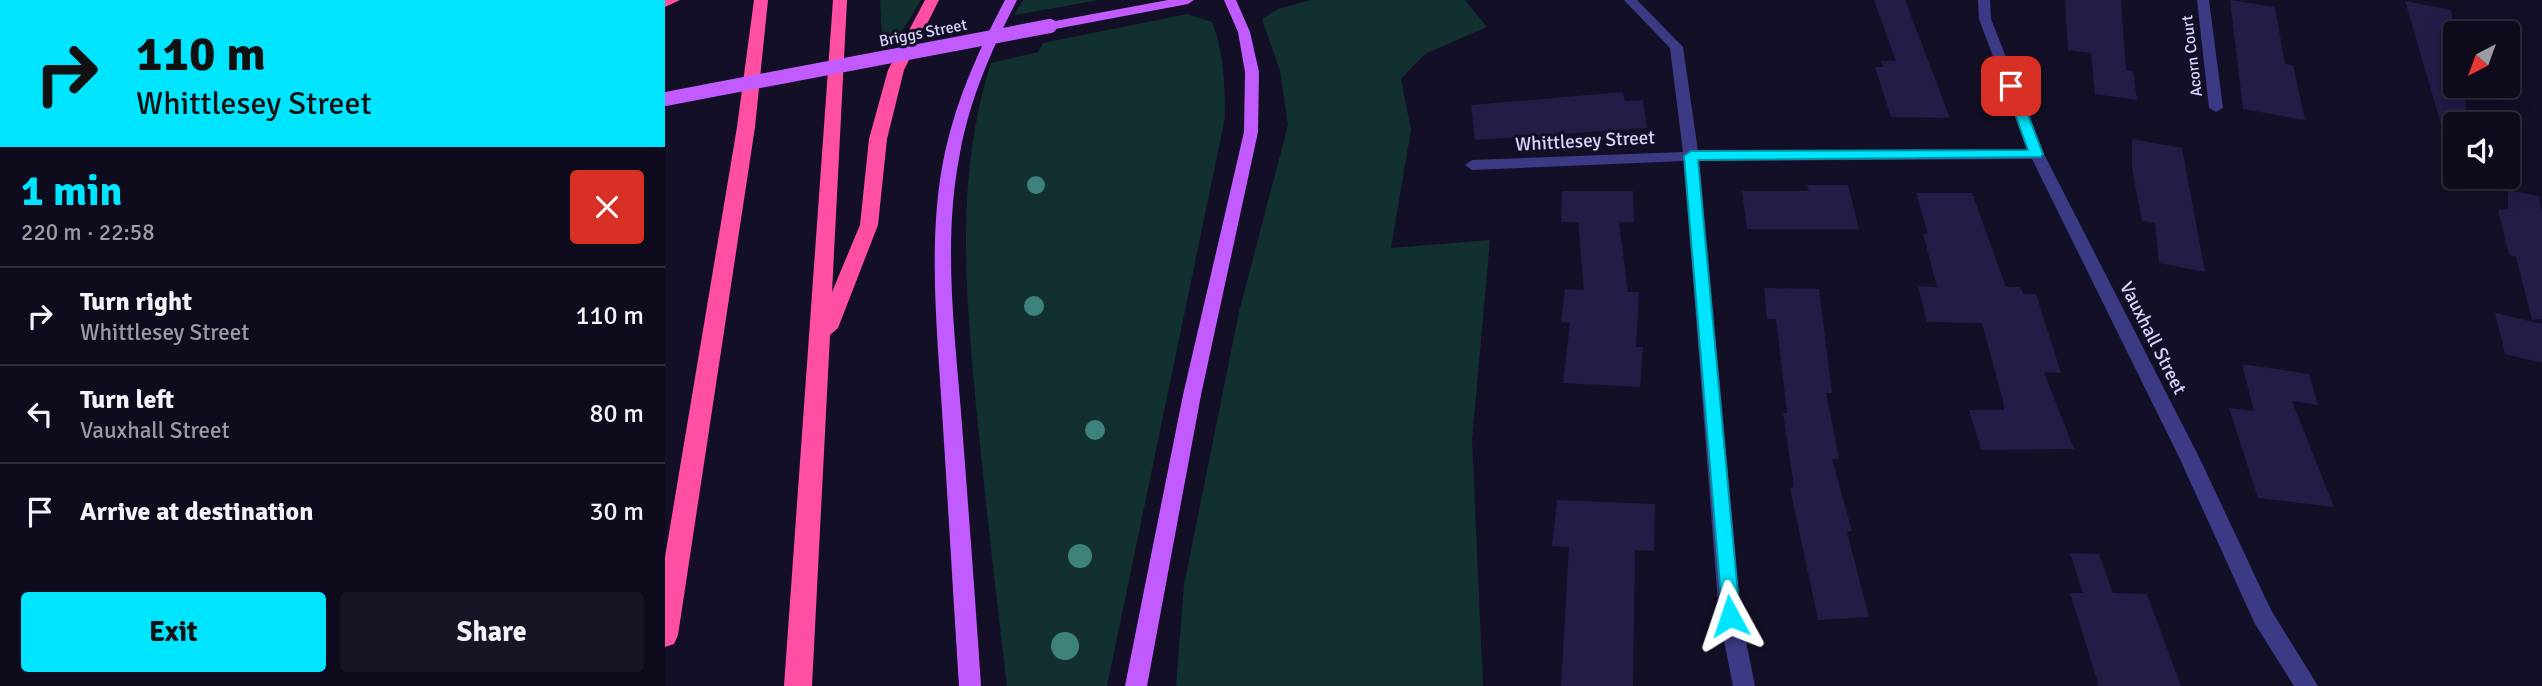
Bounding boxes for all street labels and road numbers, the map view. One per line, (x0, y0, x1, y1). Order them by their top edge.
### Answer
street label: Acorn Court (2177, 14, 2207, 98)
street label: Briggs Street (877, 15, 969, 51)
street label: Whittlesey Street (1515, 125, 1656, 157)
street label: Vauxhall Street (2114, 278, 2192, 399)

